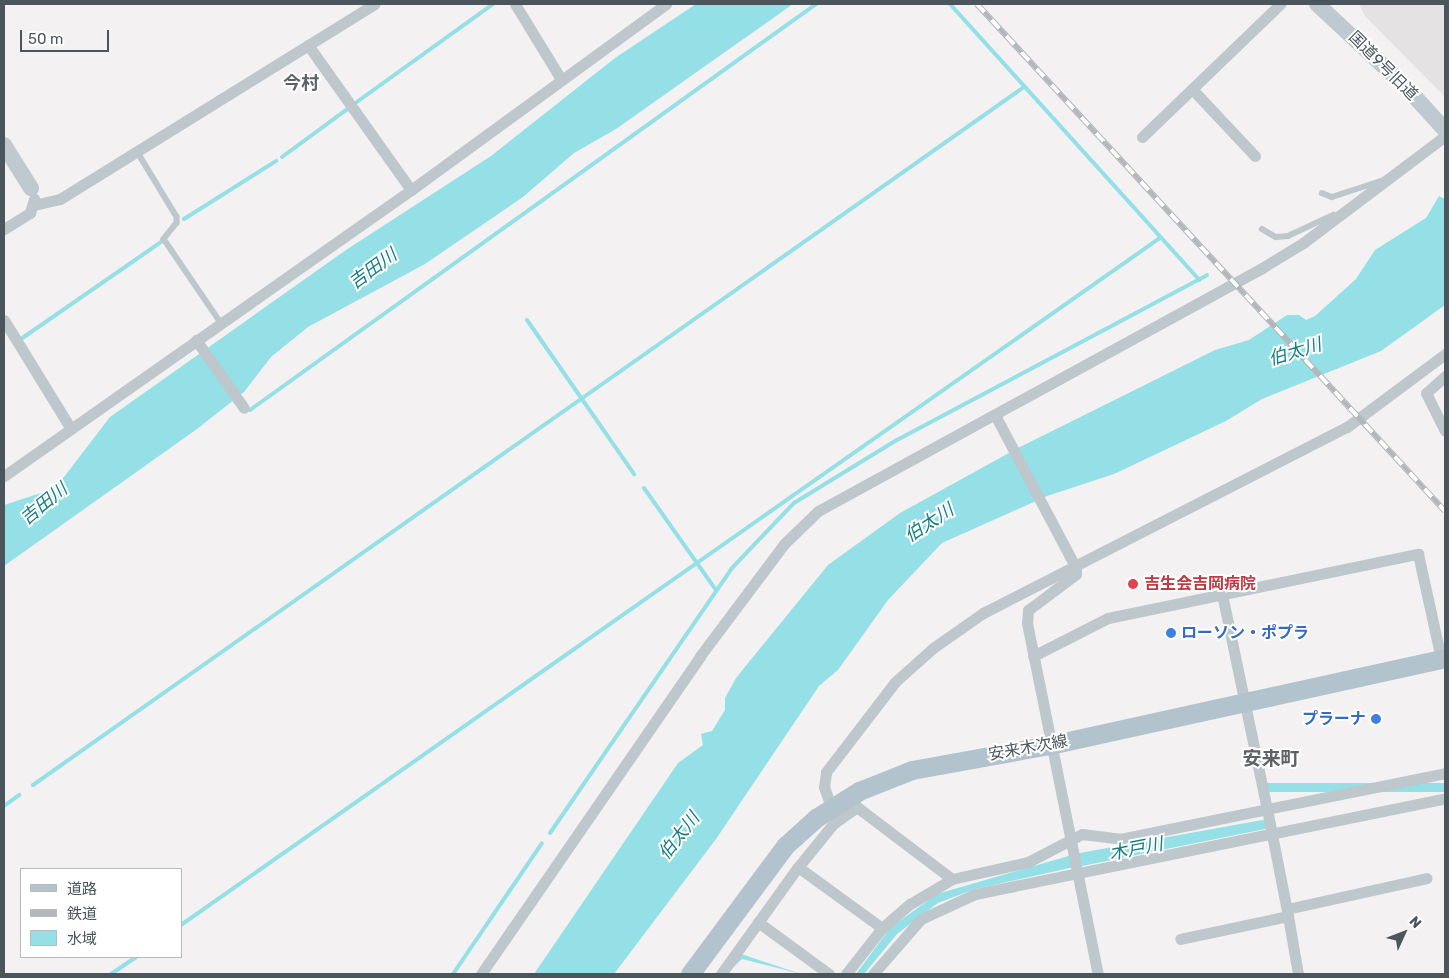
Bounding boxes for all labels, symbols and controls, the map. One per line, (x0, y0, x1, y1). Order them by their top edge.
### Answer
scale bar (22, 20, 111, 52)
street label: 国道9号旧道 (1345, 28, 1421, 104)
text: 50 m (28, 30, 63, 48)
district label: 今村 (283, 72, 319, 94)
water label: 吉田川 (345, 244, 401, 294)
water label: 伯太川 (1266, 334, 1324, 370)
water label: 吉田川 (16, 479, 72, 529)
water label: 伯太川 (900, 499, 958, 547)
place label: 吉生会吉岡病院 (1144, 574, 1256, 594)
marker: 吉生会吉岡病院 (1126, 577, 1140, 591)
place label: ローソン・ポプラ (1181, 623, 1309, 643)
marker: ローソン・ポプラ (1165, 627, 1177, 639)
place label: プラーナ (1302, 709, 1366, 729)
marker: プラーナ (1370, 713, 1382, 725)
street label: 安来木次線 (987, 732, 1069, 764)
district label: 安来町 (1243, 748, 1299, 770)
water label: 伯太川 (654, 808, 704, 864)
water label: 木戸川 (1107, 833, 1165, 865)
legend (20, 868, 182, 958)
text: 道路 (67, 880, 97, 898)
text: 鉄道 (67, 905, 97, 923)
north arrow (1379, 908, 1429, 958)
text: N (1406, 913, 1425, 932)
text: 水域 (67, 930, 97, 948)

